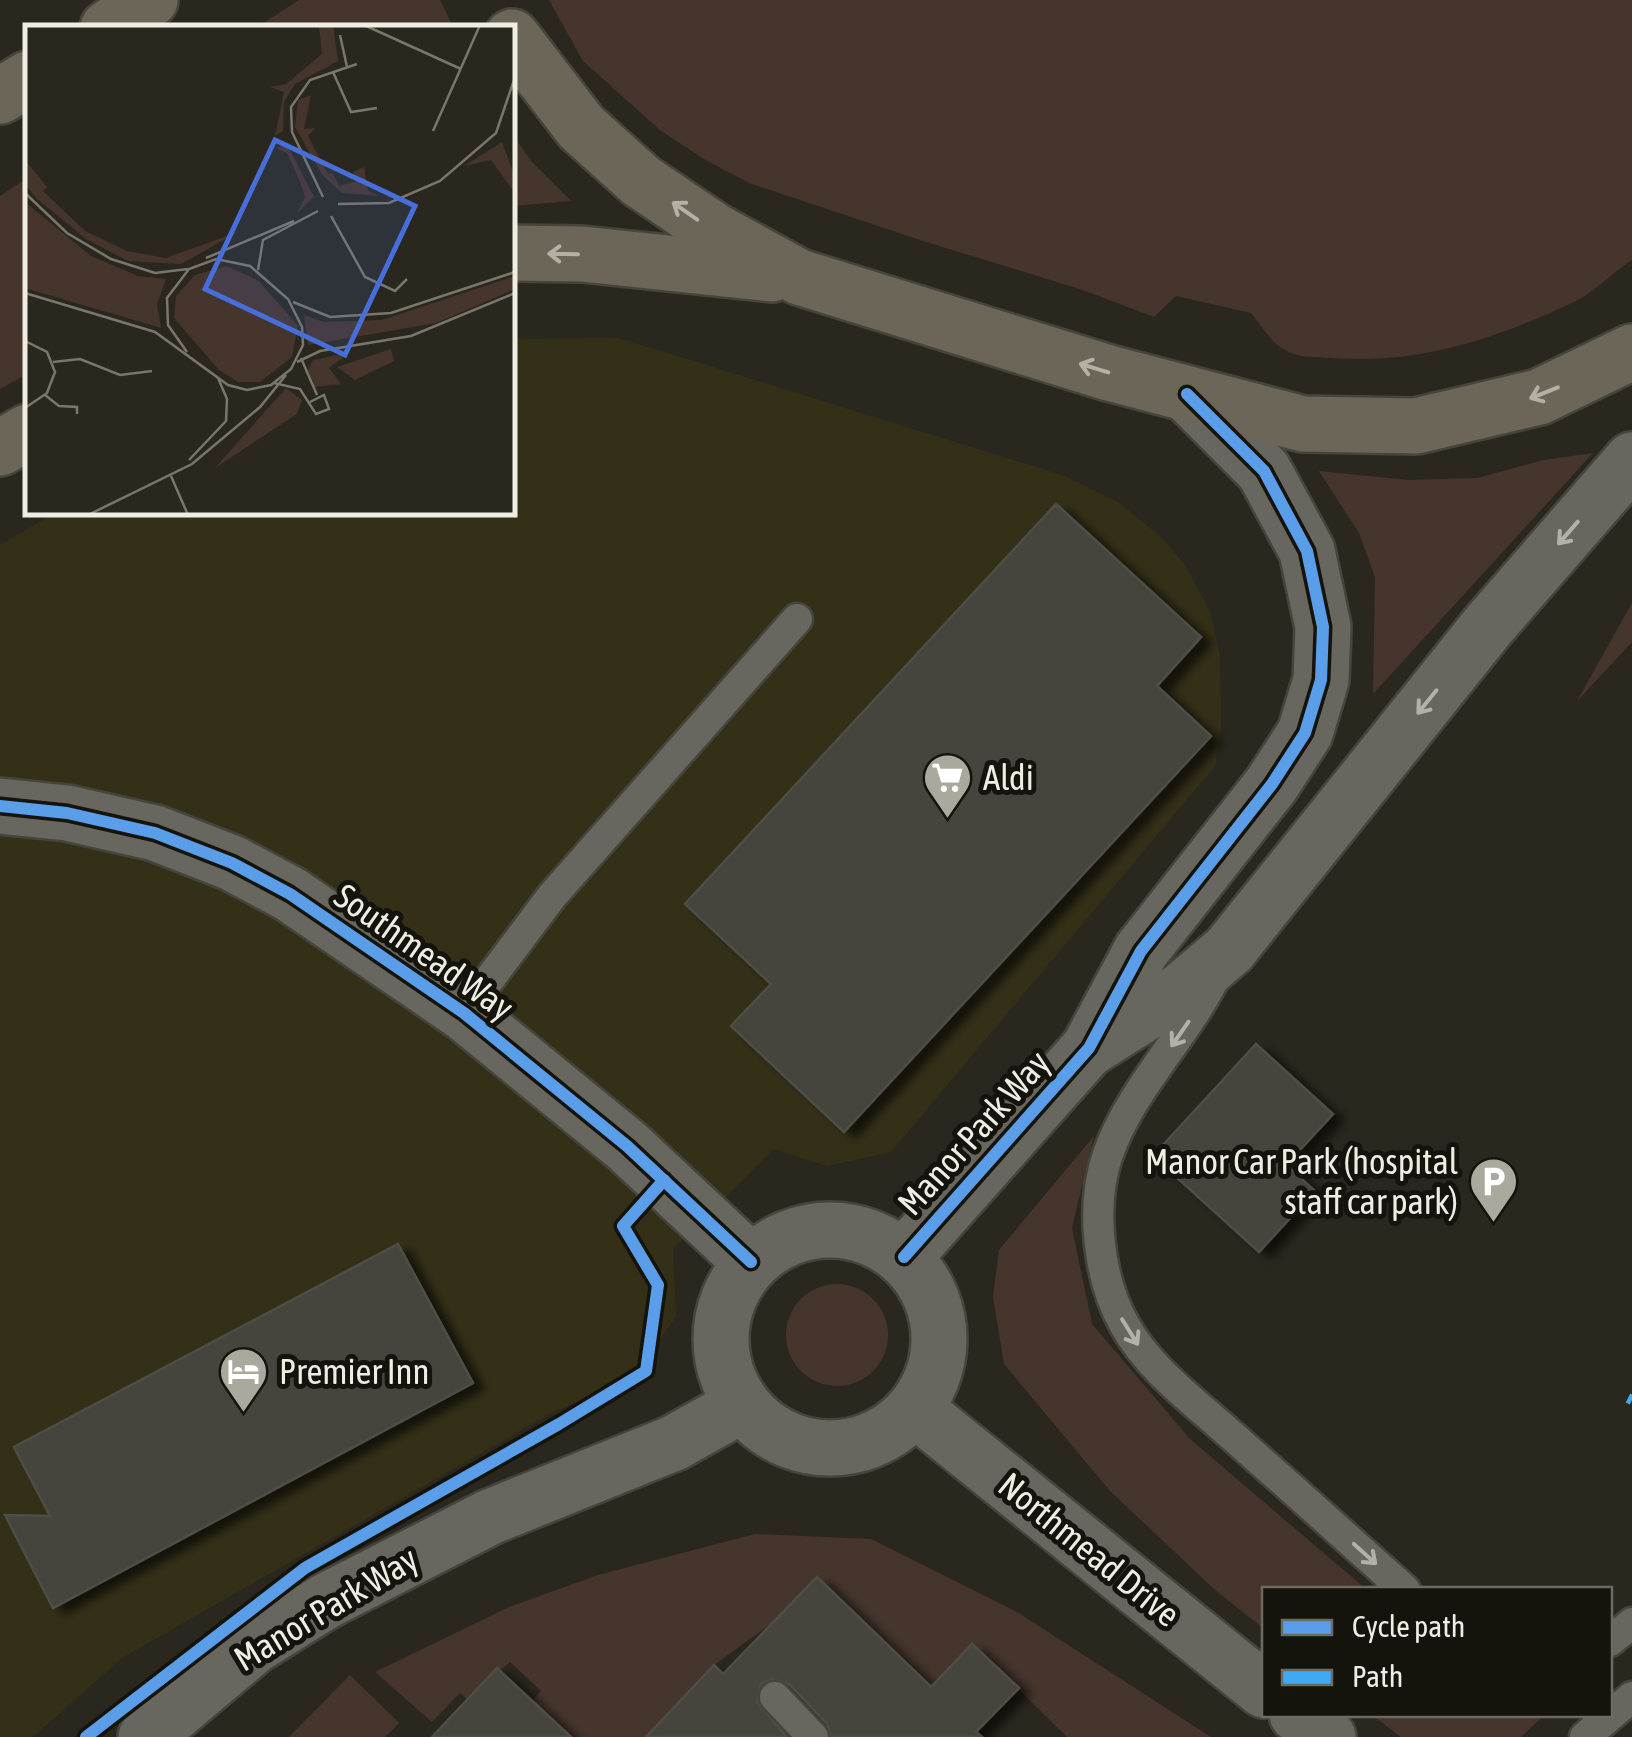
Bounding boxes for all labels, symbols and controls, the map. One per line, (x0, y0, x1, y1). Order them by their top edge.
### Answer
inset map (25, 25, 515, 515)
one-way arrow (671, 201, 699, 222)
one-way arrow (548, 244, 580, 264)
one-way arrow (1078, 358, 1110, 376)
one-way arrow (1529, 386, 1560, 404)
one-way arrow (1556, 520, 1579, 545)
one-way arrow (1416, 689, 1438, 715)
supermarket icon: Aldi (922, 752, 974, 820)
place label: Aldi (983, 757, 1034, 797)
street label: Southmead Way (328, 875, 522, 1027)
one-way arrow (1170, 1020, 1191, 1048)
street label: Manor Park Way (889, 1042, 1057, 1222)
place label: Manor Car Park (hospital staff car park) (1145, 1141, 1458, 1221)
parking icon: Manor Car Park (hospital staff car park) (1467, 1156, 1519, 1224)
one-way arrow (1120, 1317, 1140, 1345)
hotel icon: Premier Inn (218, 1346, 270, 1414)
place label: Premier Inn (279, 1351, 430, 1391)
street label: Northmead Drive (991, 1464, 1188, 1634)
street label: Manor Park Way (227, 1538, 424, 1678)
one-way arrow (1352, 1543, 1377, 1566)
legend (1262, 1587, 1612, 1717)
text: Cycle path (1352, 1609, 1465, 1643)
text: Path (1352, 1659, 1403, 1693)

